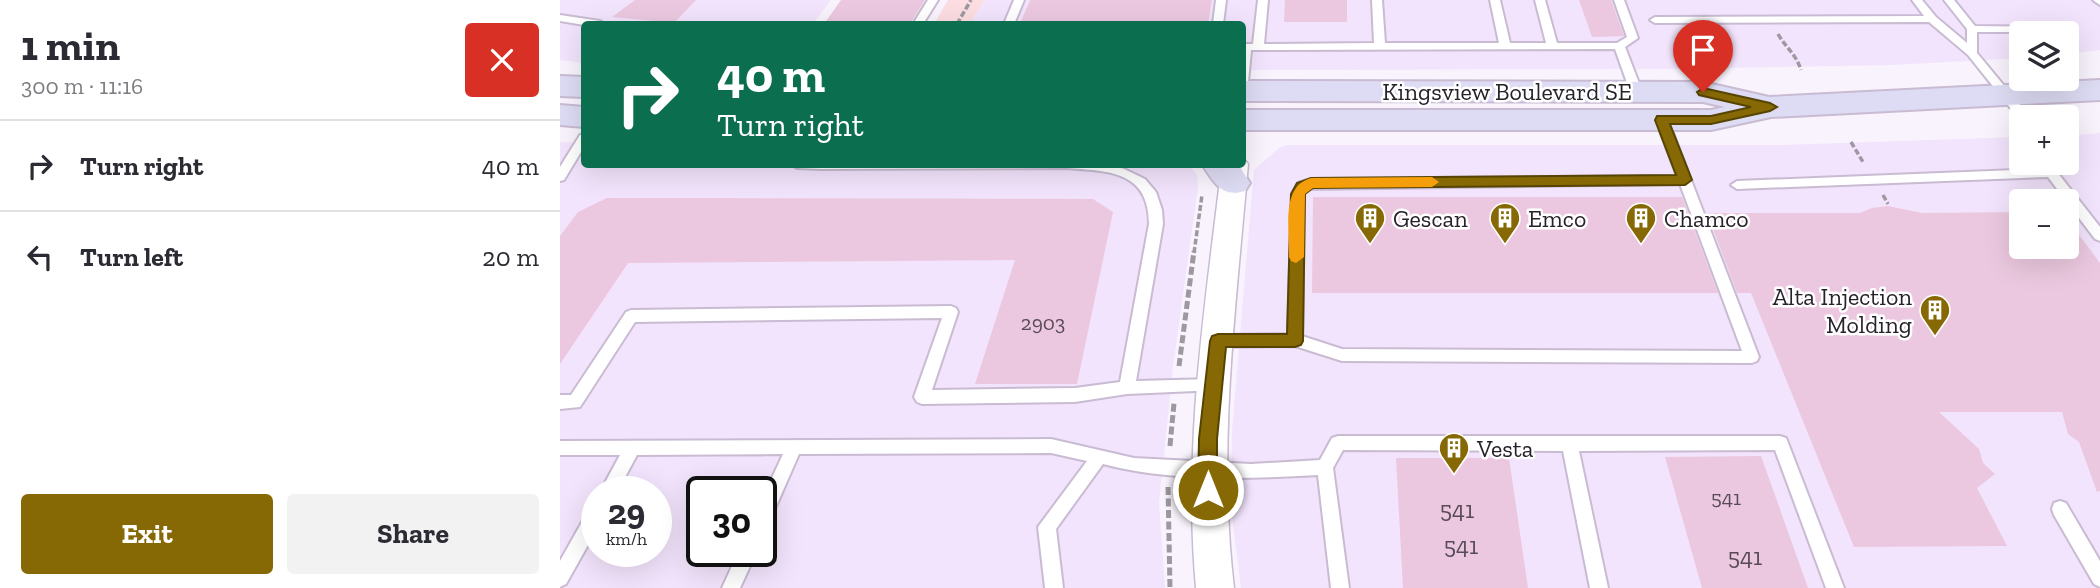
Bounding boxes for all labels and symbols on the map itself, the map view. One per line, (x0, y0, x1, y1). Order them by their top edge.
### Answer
pin (1673, 20, 1733, 92)
street label: Kingsview Boulevard SE (1382, 77, 1632, 106)
building icon: Gescan (1353, 201, 1387, 245)
building icon: Emco (1488, 201, 1522, 245)
building icon: Chamco (1624, 201, 1658, 245)
place label: Gescan (1393, 204, 1468, 233)
place label: Emco (1528, 204, 1586, 233)
place label: Chamco (1664, 204, 1749, 233)
place label: Alta Injection Molding (1773, 282, 1912, 339)
building icon: Alta Injection Molding (1918, 293, 1952, 337)
house number: 2903 (1021, 310, 1065, 335)
building icon: Vesta (1437, 431, 1471, 475)
place label: Vesta (1476, 434, 1534, 463)
position arrow (1171, 453, 1245, 527)
speed limit sign: 30 (686, 476, 777, 567)
house number: 541 (1711, 485, 1741, 510)
house number: 541 (1440, 495, 1474, 524)
house number: 541 (1444, 531, 1478, 560)
house number: 541 (1728, 542, 1762, 571)

